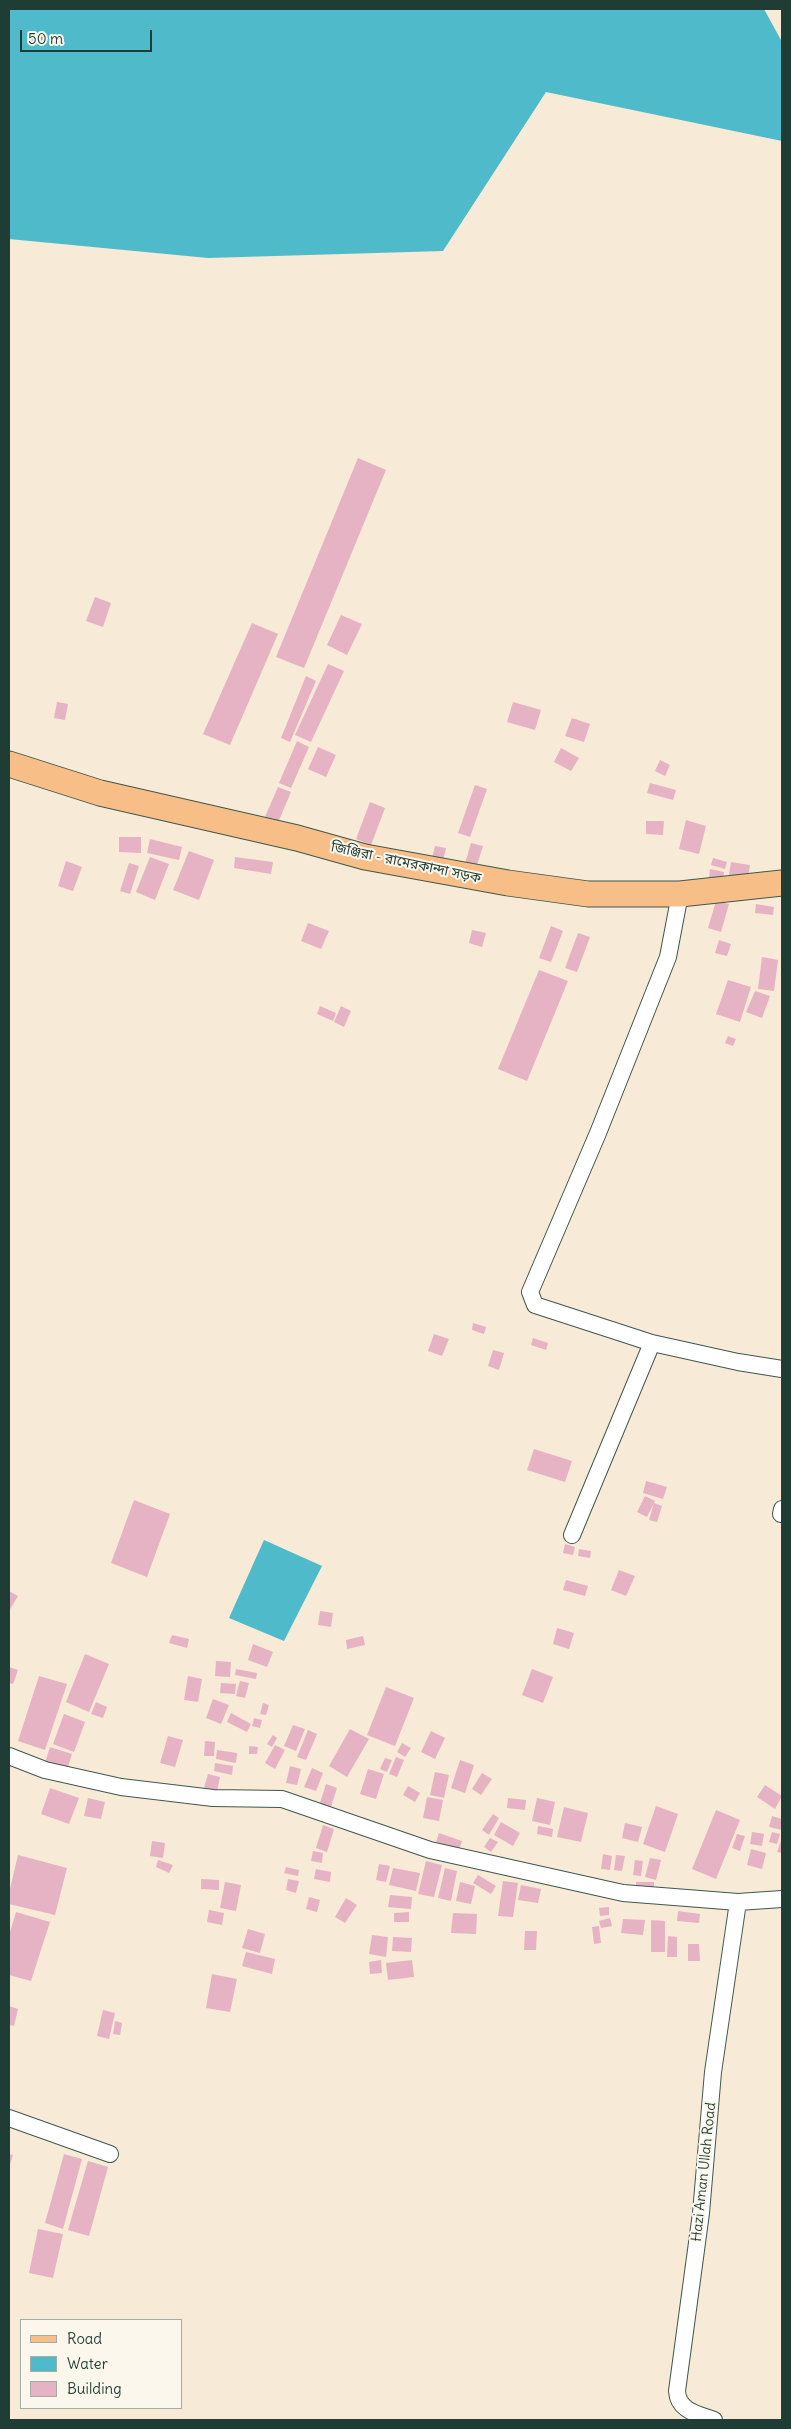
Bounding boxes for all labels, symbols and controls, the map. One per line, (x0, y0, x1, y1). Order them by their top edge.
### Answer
scale bar (22, 20, 155, 52)
text: 50 m (28, 29, 63, 48)
street label: জিঞ্জিরা - রামেরকান্দা সড়ক (329, 839, 483, 887)
street label: Hazi Aman Ullah Road (688, 2102, 720, 2242)
legend (20, 2319, 182, 2409)
text: Road (67, 2329, 102, 2348)
text: Water (67, 2354, 108, 2373)
text: Building (67, 2379, 122, 2398)

